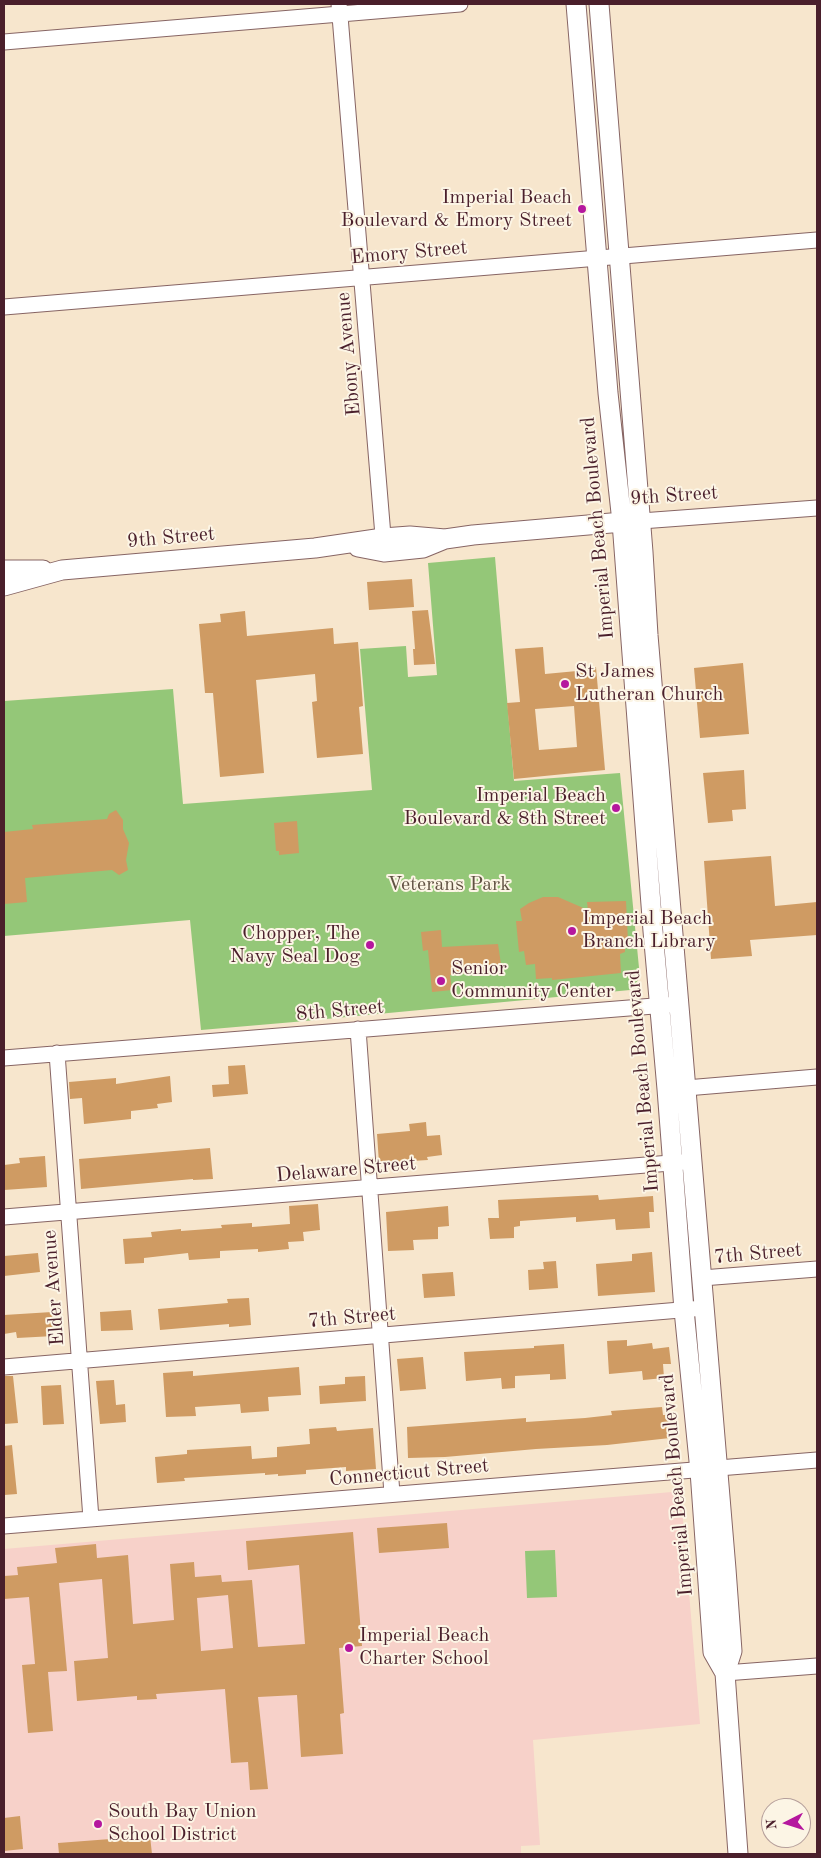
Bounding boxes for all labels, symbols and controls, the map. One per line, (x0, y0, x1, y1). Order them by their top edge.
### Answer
place label: Imperial Beach Boulevard & Emory Street (341, 186, 572, 233)
marker: Imperial Beach Boulevard & Emory Street (576, 203, 588, 215)
street label: Emory Street (350, 236, 468, 270)
street label: Ebony Avenue (332, 291, 366, 417)
street label: Imperial Beach Boulevard (576, 416, 620, 640)
street label: 9th Street (629, 481, 719, 511)
street label: 9th Street (126, 522, 216, 554)
place label: St James Lutheran Church (575, 660, 723, 707)
marker: St James Lutheran Church (559, 678, 571, 690)
place label: Imperial Beach Boulevard & 8th Street (404, 784, 606, 831)
marker: Imperial Beach Boulevard & 8th Street (610, 802, 622, 814)
park label: Veterans Park (387, 873, 511, 897)
place label: Imperial Beach Branch Library (582, 907, 716, 954)
place label: Chopper, The Navy Seal Dog (230, 922, 360, 969)
marker: Imperial Beach Branch Library (566, 925, 578, 937)
marker: Chopper, The Navy Seal Dog (364, 939, 376, 951)
place label: Senior Community Center (451, 957, 614, 1004)
street label: Imperial Beach Boulevard (621, 969, 665, 1193)
marker: Senior Community Center (435, 975, 447, 987)
street label: 8th Street (295, 995, 385, 1027)
street label: Delaware Street (275, 1152, 417, 1188)
street label: Elder Avenue (38, 1229, 70, 1347)
street label: 7th Street (713, 1238, 803, 1270)
street label: 7th Street (307, 1302, 397, 1334)
street label: Imperial Beach Boulevard (655, 1373, 699, 1597)
street label: Connecticut Street (328, 1454, 490, 1492)
place label: Imperial Beach Charter School (359, 1624, 489, 1671)
marker: Imperial Beach Charter School (343, 1642, 355, 1654)
north arrow (761, 1798, 811, 1848)
place label: South Bay Union School District (108, 1800, 257, 1847)
marker: South Bay Union School District (92, 1818, 104, 1830)
text: N (765, 1818, 779, 1830)

